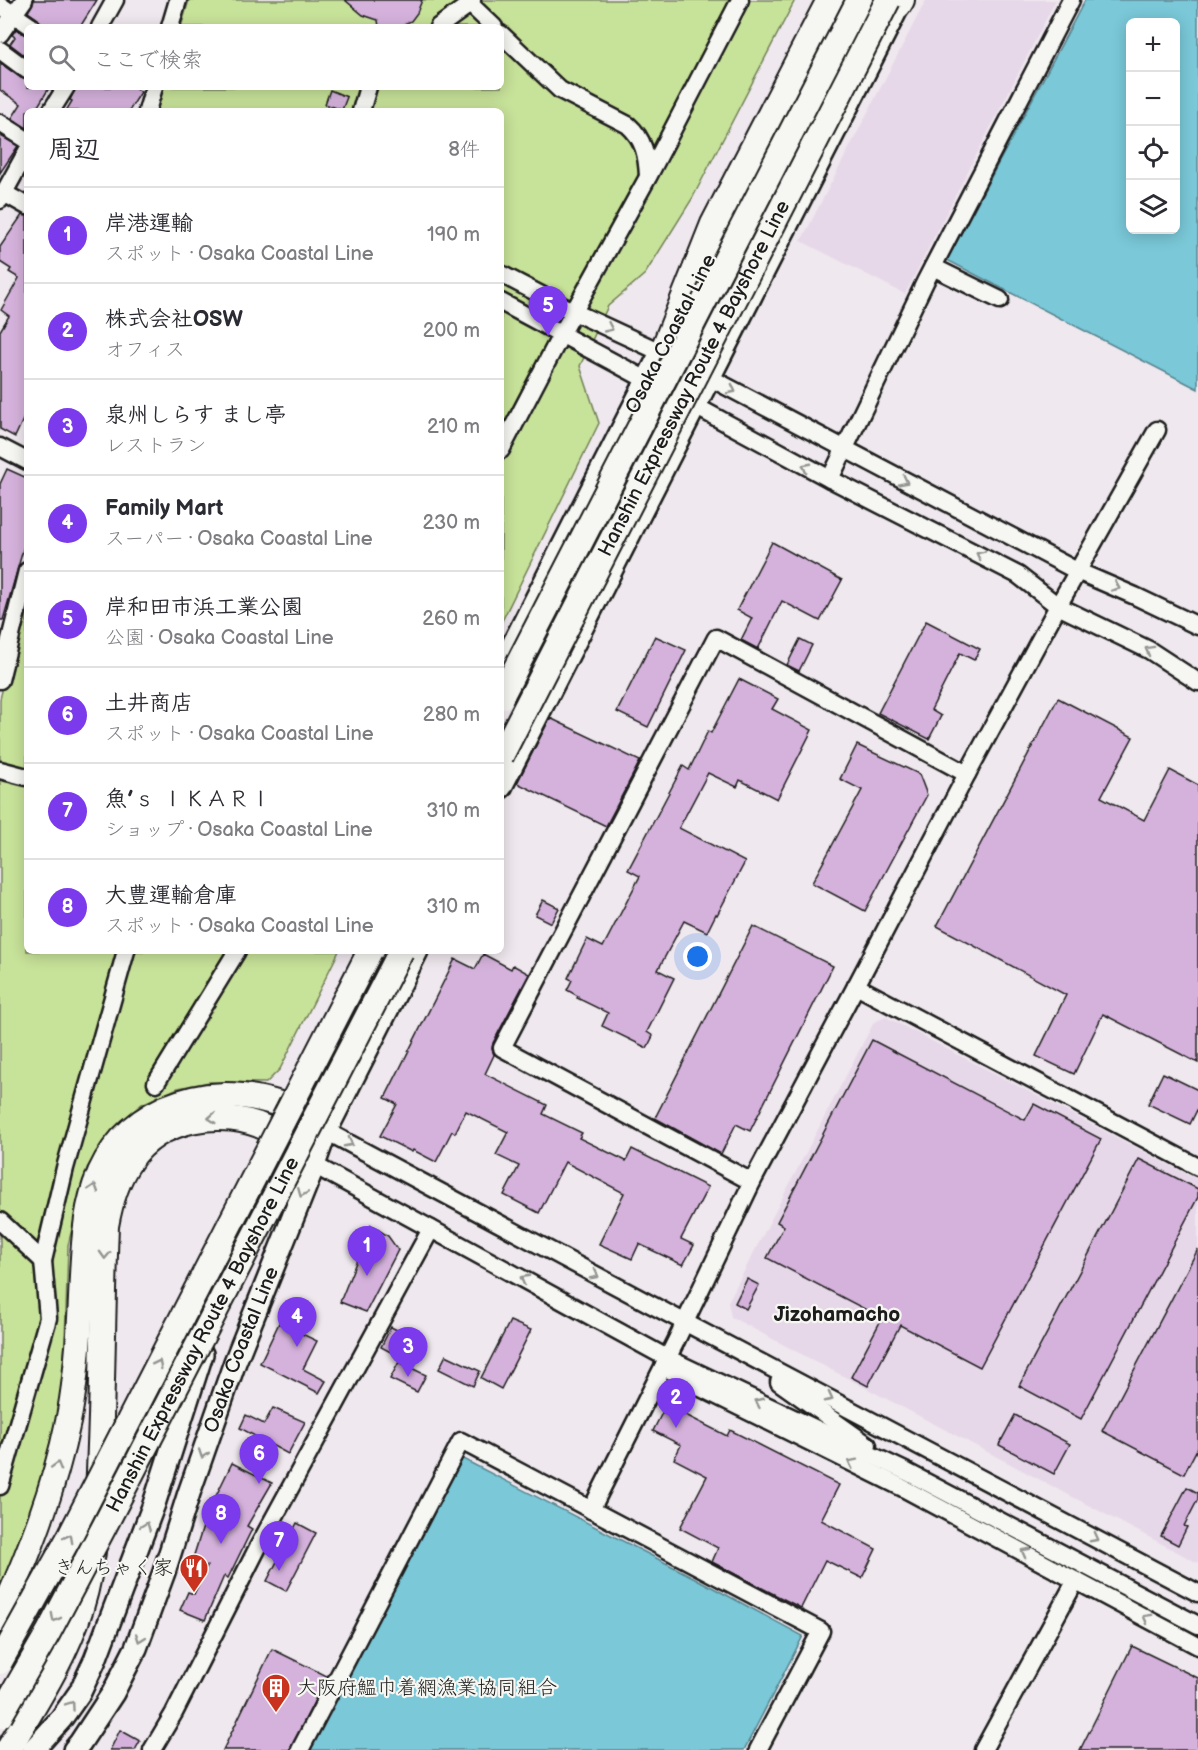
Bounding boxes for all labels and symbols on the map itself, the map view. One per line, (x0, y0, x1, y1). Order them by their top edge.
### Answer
street label: Hanshin Expressway Route 4 Bayshore Line (593, 196, 795, 561)
street label: Osaka Coastal Line (620, 250, 722, 418)
pin: 5 (528, 286, 568, 336)
one-way arrow (603, 321, 614, 333)
one-way arrow (725, 383, 736, 394)
one-way arrow (801, 462, 812, 474)
one-way arrow (898, 473, 909, 485)
one-way arrow (976, 551, 986, 562)
one-way arrow (1109, 580, 1120, 592)
one-way arrow (1145, 646, 1155, 658)
your location (683, 942, 712, 971)
one-way arrow (207, 1111, 216, 1124)
one-way arrow (343, 1136, 353, 1147)
street label: Hanshin Expressway Route 4 Bayshore Line (102, 1152, 304, 1518)
one-way arrow (87, 1183, 99, 1194)
one-way arrow (297, 1188, 310, 1198)
pin: 1 (348, 1226, 386, 1276)
one-way arrow (99, 1251, 111, 1260)
street label: Osaka Coastal Line (199, 1263, 284, 1436)
one-way arrow (589, 1268, 599, 1279)
one-way arrow (519, 1275, 530, 1286)
pin: 4 (278, 1298, 316, 1347)
district label: Jizohamacho (774, 1302, 900, 1327)
pin: 3 (388, 1328, 428, 1377)
one-way arrow (150, 1359, 162, 1370)
pin: 2 (656, 1378, 696, 1428)
one-way arrow (823, 1391, 834, 1403)
one-way arrow (754, 1397, 765, 1409)
pin: 6 (240, 1434, 278, 1484)
one-way arrow (197, 1448, 210, 1459)
one-way arrow (847, 1458, 858, 1470)
one-way arrow (50, 1461, 62, 1472)
pin: 8 (202, 1494, 240, 1544)
one-way arrow (139, 1521, 151, 1532)
pin: 7 (260, 1522, 298, 1571)
one-way arrow (1088, 1531, 1099, 1542)
one-way arrow (62, 1533, 73, 1544)
one-way arrow (1020, 1548, 1031, 1560)
restaurant icon: きんちゃく家 (178, 1552, 210, 1594)
place label: きんちゃく家 (54, 1556, 173, 1580)
one-way arrow (51, 1612, 63, 1623)
one-way arrow (1142, 1614, 1153, 1625)
one-way arrow (134, 1632, 147, 1643)
building icon: 大阪府鰮巾着網漁業協同組合 (260, 1672, 292, 1714)
place label: 大阪府鰮巾着網漁業協同組合 (297, 1676, 557, 1700)
one-way arrow (64, 1701, 75, 1712)

